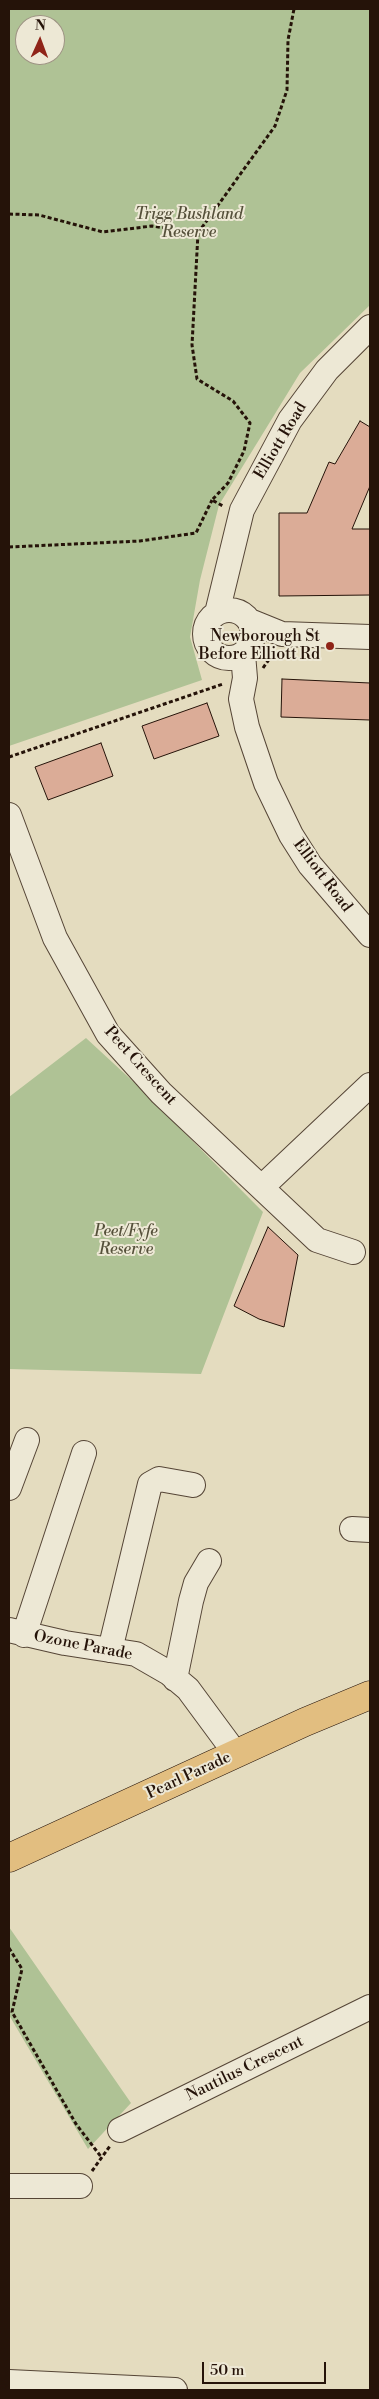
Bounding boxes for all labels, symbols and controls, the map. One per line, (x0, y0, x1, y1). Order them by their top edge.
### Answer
north arrow (15, 15, 65, 65)
text: N (35, 17, 46, 35)
park label: Trigg Bushland Reserve (135, 205, 243, 243)
street label: Elliott Road (251, 399, 311, 483)
place label: Newborough St Before Elliott Rd (199, 627, 320, 665)
marker: Newborough St Before Elliott Rd (324, 640, 336, 652)
street label: Elliott Road (288, 836, 356, 916)
street label: Peet Crescent (100, 1023, 180, 1109)
park label: Peet/Fyfe Reserve (94, 1222, 158, 1260)
street label: Ozone Parade (32, 1627, 134, 1665)
street label: Pearl Parade (144, 1748, 234, 1804)
street label: Nautilus Crescent (183, 2032, 307, 2106)
scale bar (204, 2352, 328, 2384)
text: 50 m (210, 2361, 244, 2380)

